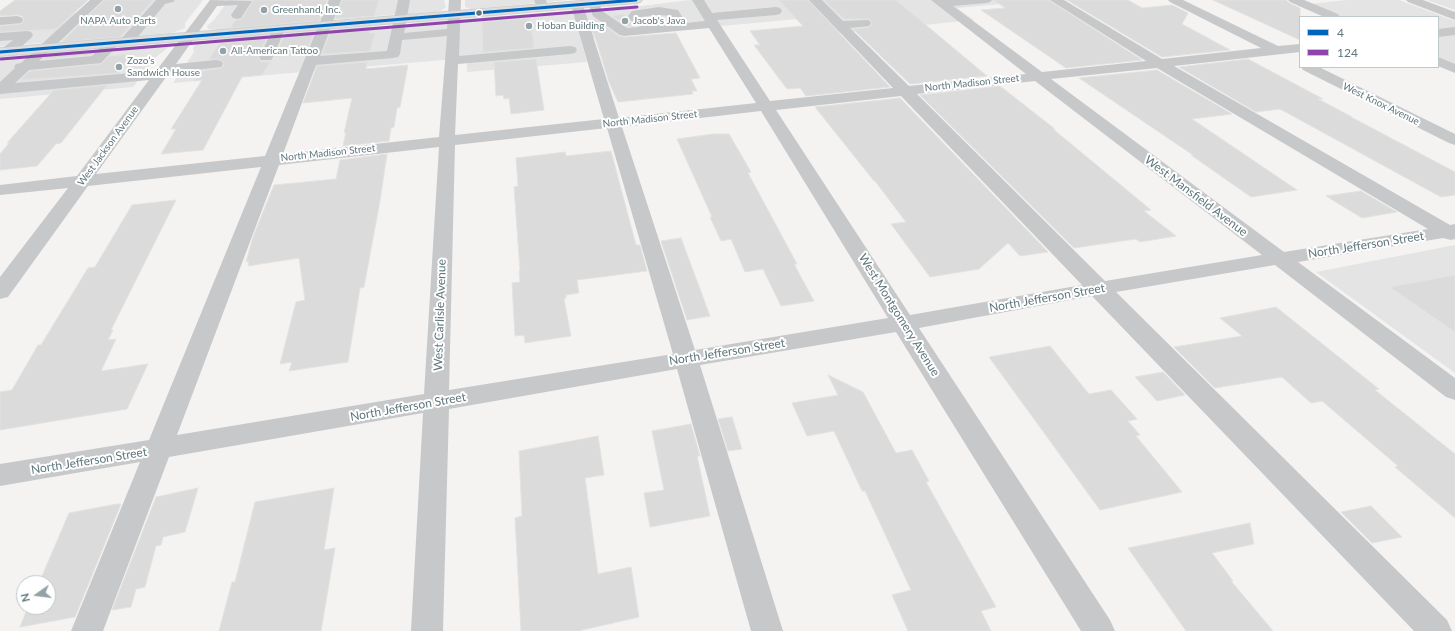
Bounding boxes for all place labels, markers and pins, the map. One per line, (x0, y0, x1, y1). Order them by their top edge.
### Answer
marker: NAPA Auto Parts (113, 4, 123, 14)
place label: Greenhand, Inc. (272, 4, 341, 16)
marker: Greenhand, Inc. (259, 5, 269, 15)
unlabelled marker (474, 8, 484, 18)
place label: NAPA Auto Parts (80, 15, 156, 27)
place label: Jacob's Java (633, 15, 685, 27)
marker: Jacob's Java (620, 16, 630, 26)
place label: Hoban Building (537, 20, 604, 32)
marker: Hoban Building (524, 21, 534, 31)
place label: All-American Tattoo (231, 45, 318, 57)
marker: All-American Tattoo (218, 46, 228, 56)
place label: Zozo’s Sandwich House (127, 55, 200, 78)
marker: Zozo’s Sandwich House (114, 62, 124, 72)

